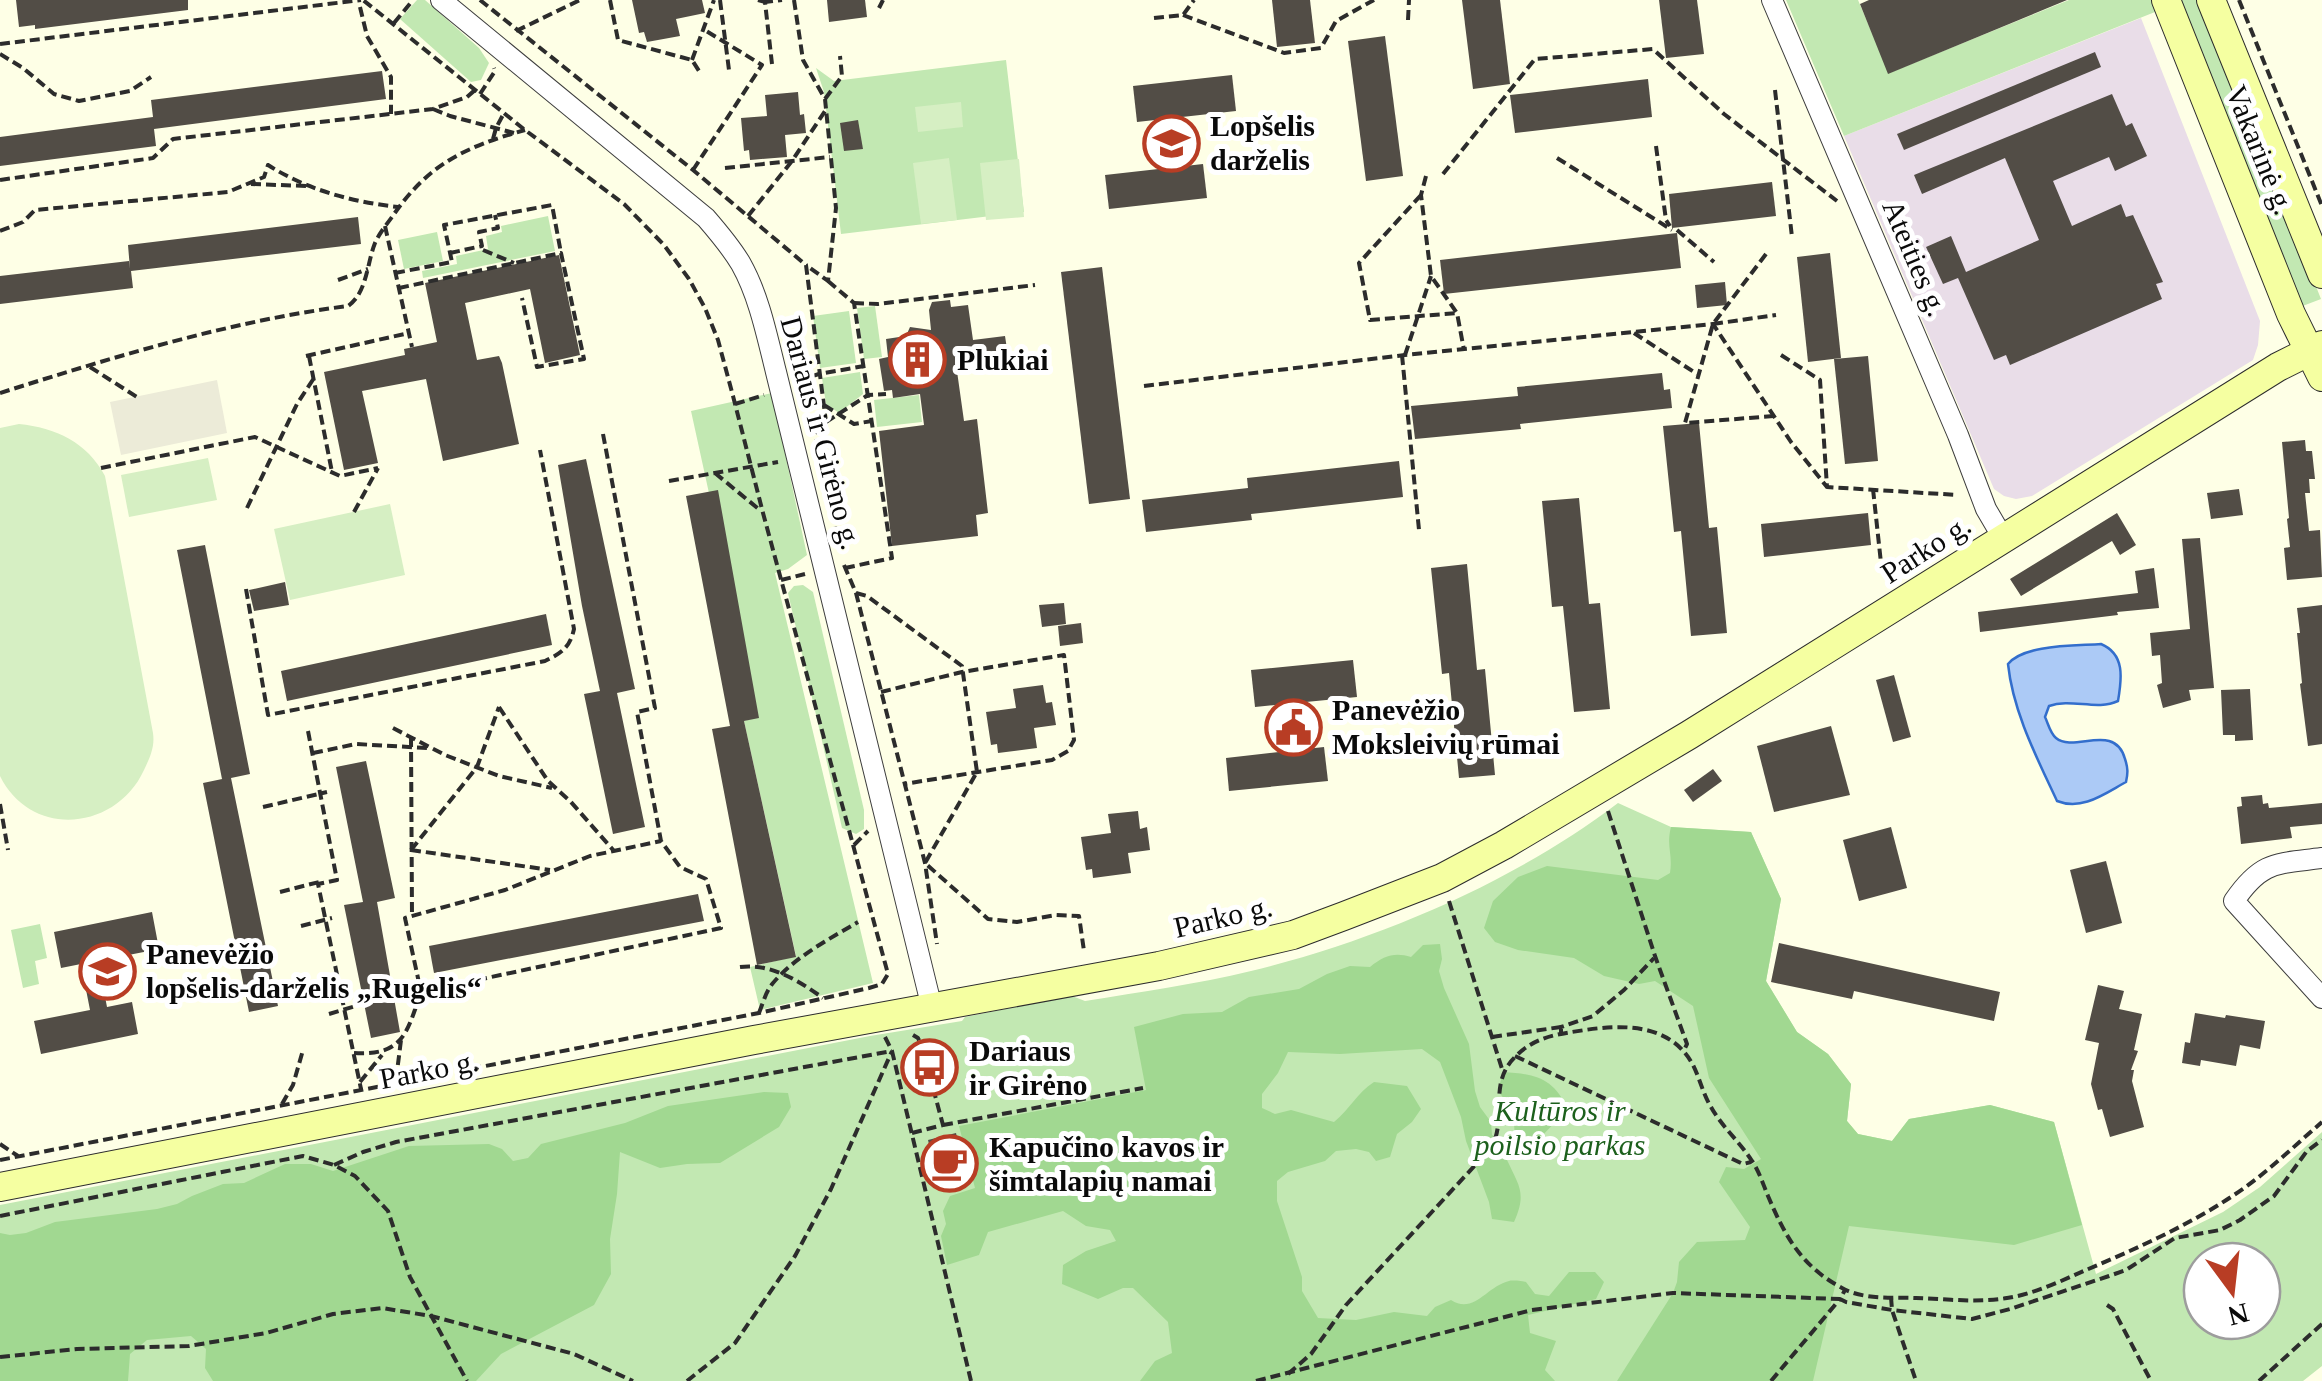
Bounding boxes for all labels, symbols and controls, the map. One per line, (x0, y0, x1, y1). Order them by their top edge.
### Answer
street label: Vakarinė g. (2220, 80, 2301, 219)
place label: Lopšelis darželis (1210, 109, 1315, 176)
school or university icon: Lopšelis darželis (1141, 113, 1201, 173)
street label: Ateities g. (1876, 195, 1955, 321)
street label: Dariaus ir Girėno g. (774, 313, 868, 553)
building icon: Plukiai (888, 330, 948, 390)
place label: Plukiai (957, 343, 1049, 376)
street label: Parko g. (1875, 508, 1977, 590)
place label: Panevėžio Moksleivių rūmai (1332, 693, 1560, 760)
public building icon: Panevėžio Moksleivių rūmai (1263, 697, 1323, 757)
street label: Parko g. (1170, 889, 1275, 944)
place label: Panevėžio lopšelis-darželis „Rugelis“ (146, 937, 482, 1004)
school or university icon: Panevėžio lopšelis-darželis „Rugelis“ (77, 941, 137, 1001)
place label: Dariaus ir Girėno (969, 1034, 1088, 1101)
bus stop icon: Dariaus ir Girėno (900, 1038, 960, 1098)
street label: Parko g. (377, 1044, 481, 1095)
park label: Kultūros ir poilsio parkas (1473, 1094, 1645, 1161)
place label: Kapučino kavos ir šimtalapių namai (989, 1130, 1224, 1197)
cafe icon: Kapučino kavos ir šimtalapių namai (920, 1134, 980, 1194)
north arrow (2182, 1241, 2282, 1341)
text: N (2225, 1297, 2252, 1332)

